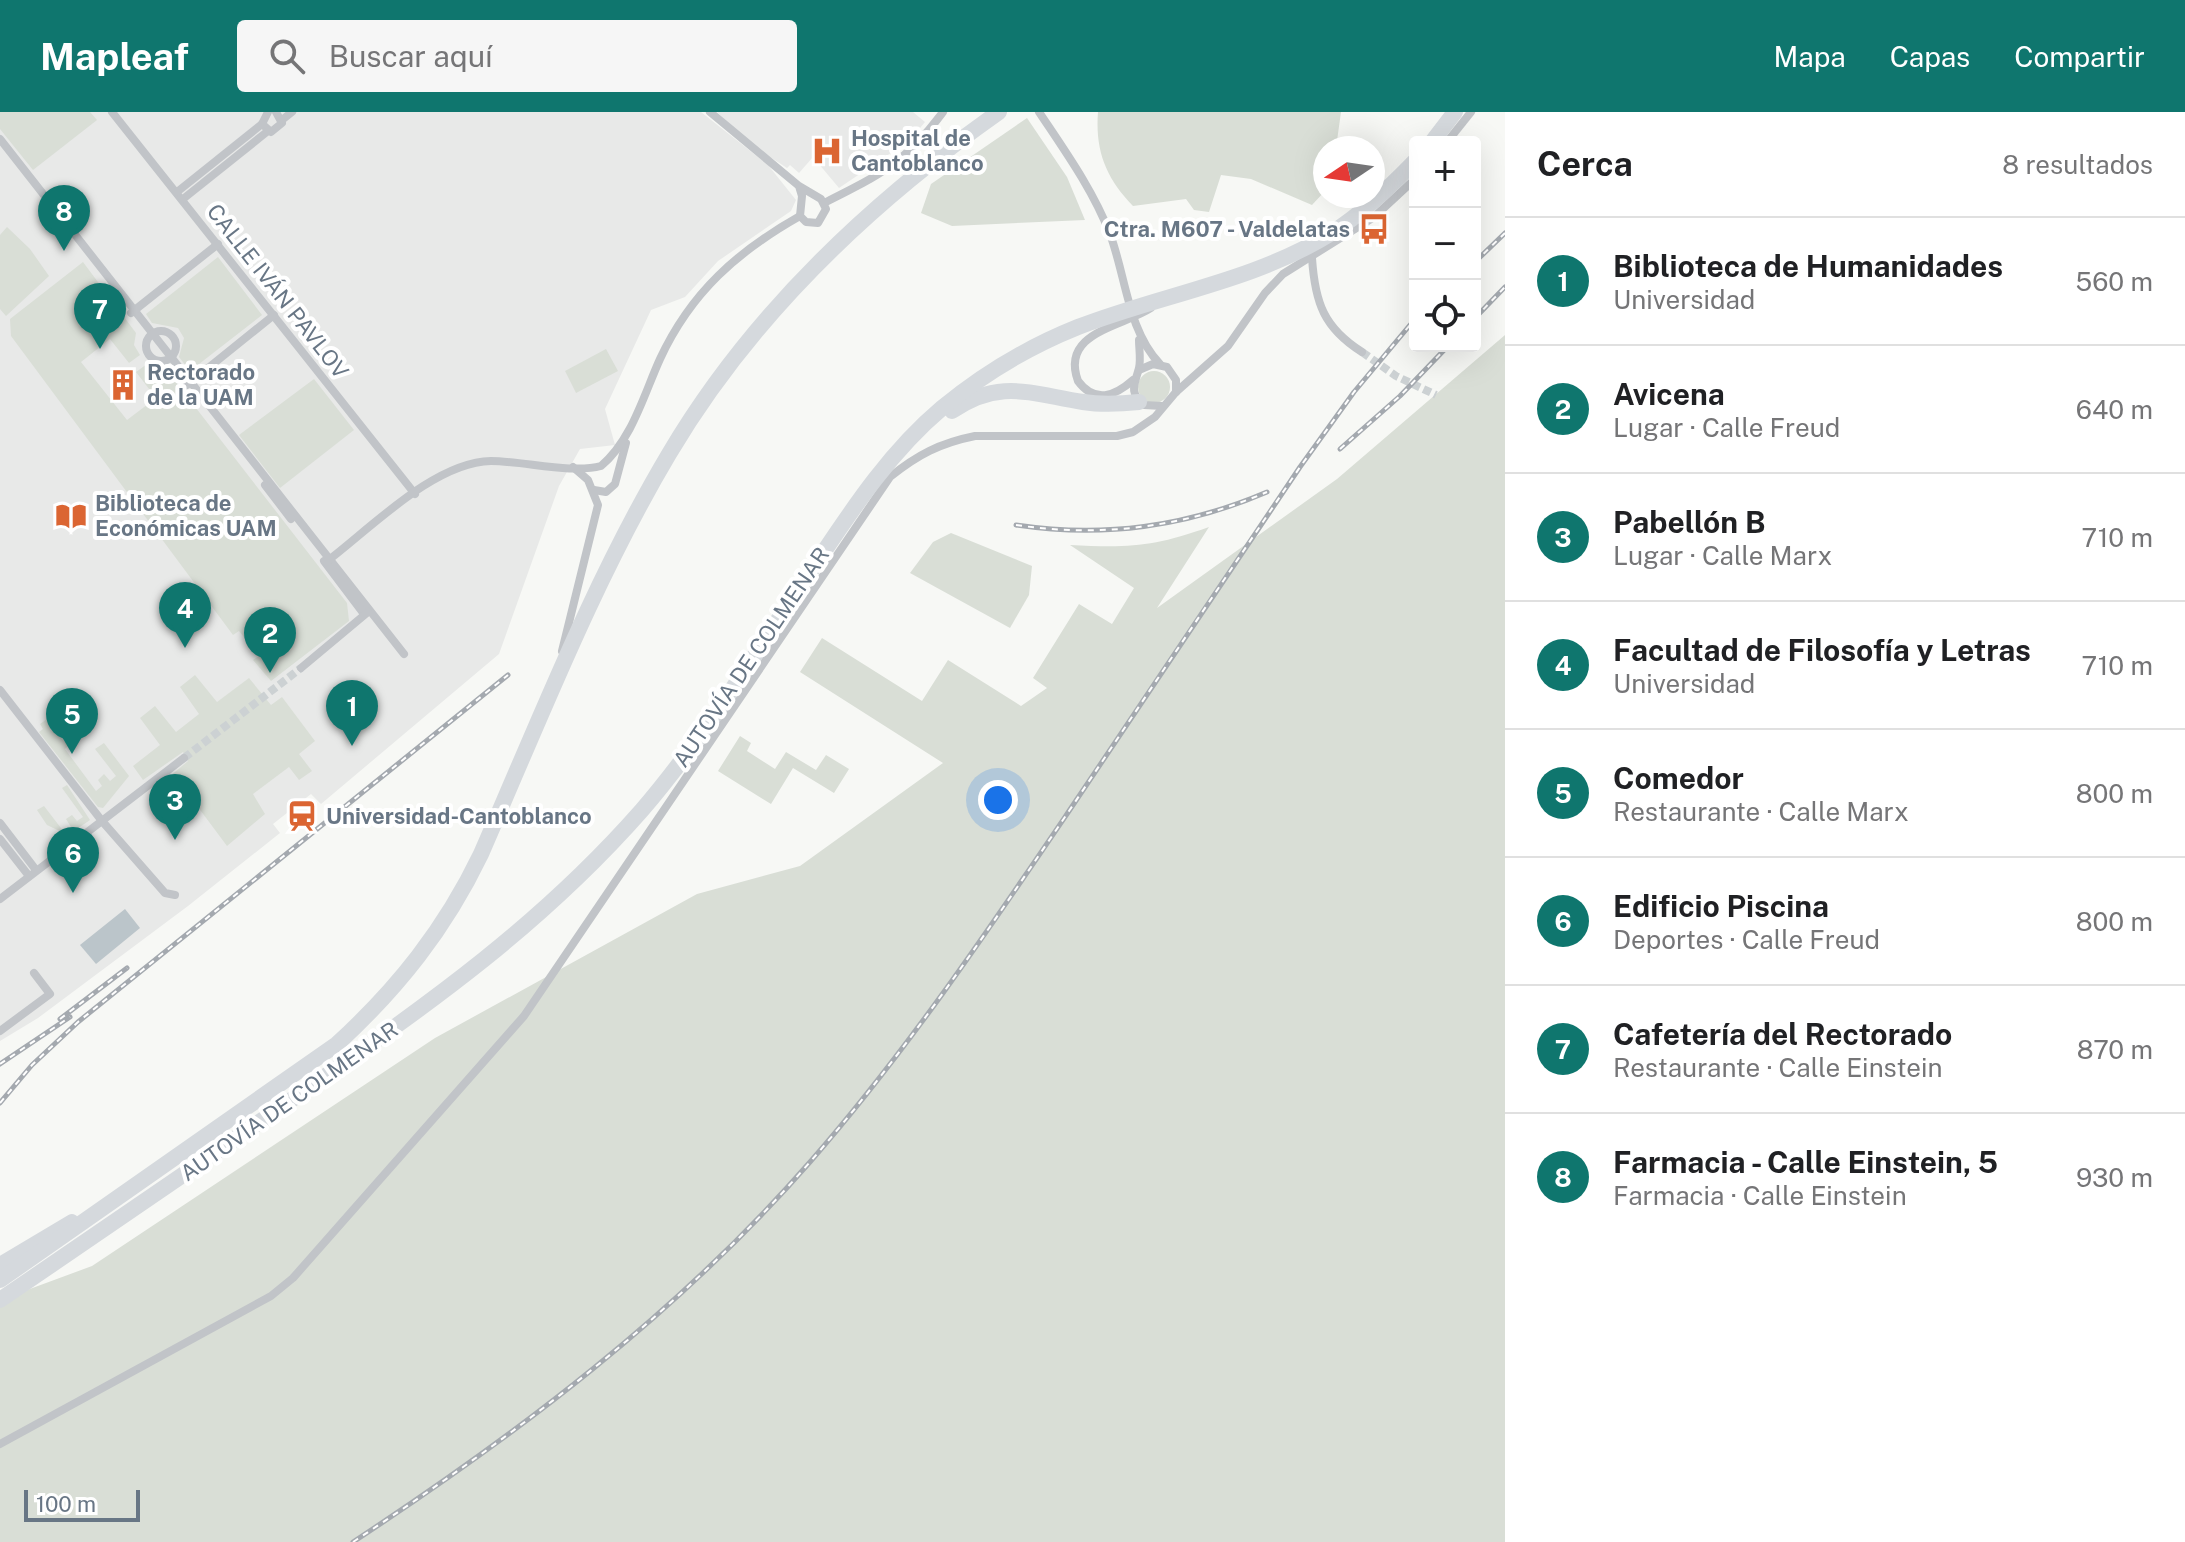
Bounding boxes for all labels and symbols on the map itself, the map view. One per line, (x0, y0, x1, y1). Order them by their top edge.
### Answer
place label: Hospital de Cantoblanco (851, 125, 984, 176)
hospital icon: Hospital de Cantoblanco (810, 134, 844, 168)
north arrow (1313, 136, 1385, 208)
pin: 8 (38, 185, 90, 251)
street label: CALLE IVÁN PAVLOV (202, 199, 354, 384)
bus stop icon: Ctra. M607 - Valdelatas (1357, 212, 1391, 246)
place label: Ctra. M607 - Valdelatas (1104, 216, 1350, 242)
pin: 7 (74, 283, 126, 349)
place label: Rectorado de la UAM (147, 359, 255, 410)
building icon: Rectorado de la UAM (106, 368, 140, 402)
place label: Biblioteca de Económicas UAM (95, 490, 277, 541)
library icon: Biblioteca de Económicas UAM (54, 499, 88, 533)
street label: AUTOVÍA DE COLMENAR (668, 542, 834, 772)
pin: 4 (159, 582, 211, 648)
pin: 2 (244, 607, 296, 673)
pin: 1 (326, 680, 378, 746)
pin: 5 (46, 688, 98, 754)
pin: 3 (149, 774, 201, 840)
your location (978, 780, 1018, 820)
station icon: Universidad-Cantoblanco (285, 799, 319, 833)
place label: Universidad-Cantoblanco (326, 803, 592, 829)
pin: 6 (47, 827, 99, 893)
street label: AUTOVÍA DE COLMENAR (175, 1016, 403, 1186)
scale bar (24, 1486, 140, 1522)

